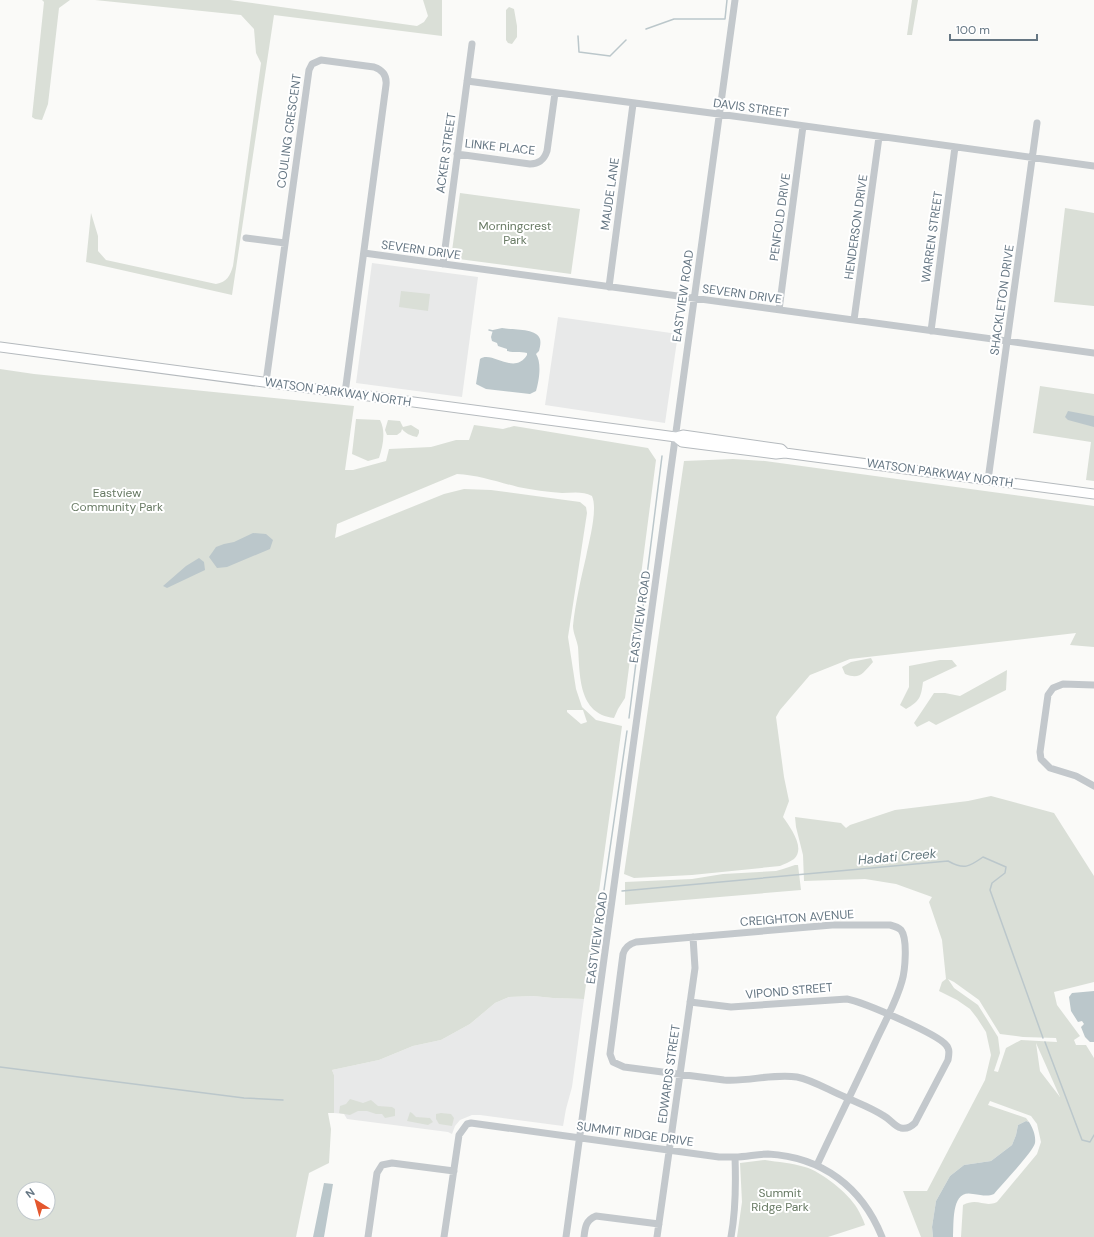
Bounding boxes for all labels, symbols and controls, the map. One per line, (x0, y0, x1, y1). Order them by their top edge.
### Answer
scale bar (950, 16, 1037, 42)
text: 100 m (956, 22, 990, 38)
street label: COULING CRESCENT (273, 73, 305, 189)
street label: DAVIS STREET (712, 95, 790, 121)
street label: ACKER STREET (432, 111, 460, 194)
street label: LINKE PLACE (464, 135, 536, 159)
street label: MAUDE LANE (597, 156, 623, 231)
street label: PENFOLD DRIVE (766, 172, 794, 262)
street label: HENDERSON DRIVE (841, 173, 871, 281)
street label: WARREN STREET (918, 190, 946, 284)
park label: Morningcrest Park (478, 218, 552, 248)
street label: SEVERN DRIVE (380, 236, 462, 264)
street label: SHACKLETON DRIVE (986, 244, 1018, 356)
street label: EASTVIEW ROAD (669, 249, 697, 343)
street label: SEVERN DRIVE (701, 280, 783, 308)
street label: WATSON PARKWAY NORTH (264, 374, 412, 410)
street label: WATSON PARKWAY NORTH (866, 455, 1014, 491)
park label: Eastview Community Park (71, 485, 163, 515)
street label: EASTVIEW ROAD (626, 570, 654, 664)
water label: Hadati Creek (857, 845, 937, 868)
street label: EASTVIEW ROAD (583, 891, 611, 985)
street label: CREIGHTON AVENUE (739, 906, 855, 930)
street label: VIPOND STREET (745, 979, 834, 1003)
street label: EDWARDS STREET (654, 1023, 684, 1125)
street label: SUMMIT RIDGE DRIVE (575, 1118, 695, 1150)
north arrow (16, 1181, 56, 1221)
text: N (23, 1185, 37, 1201)
park label: Summit Ridge Park (751, 1185, 809, 1215)

